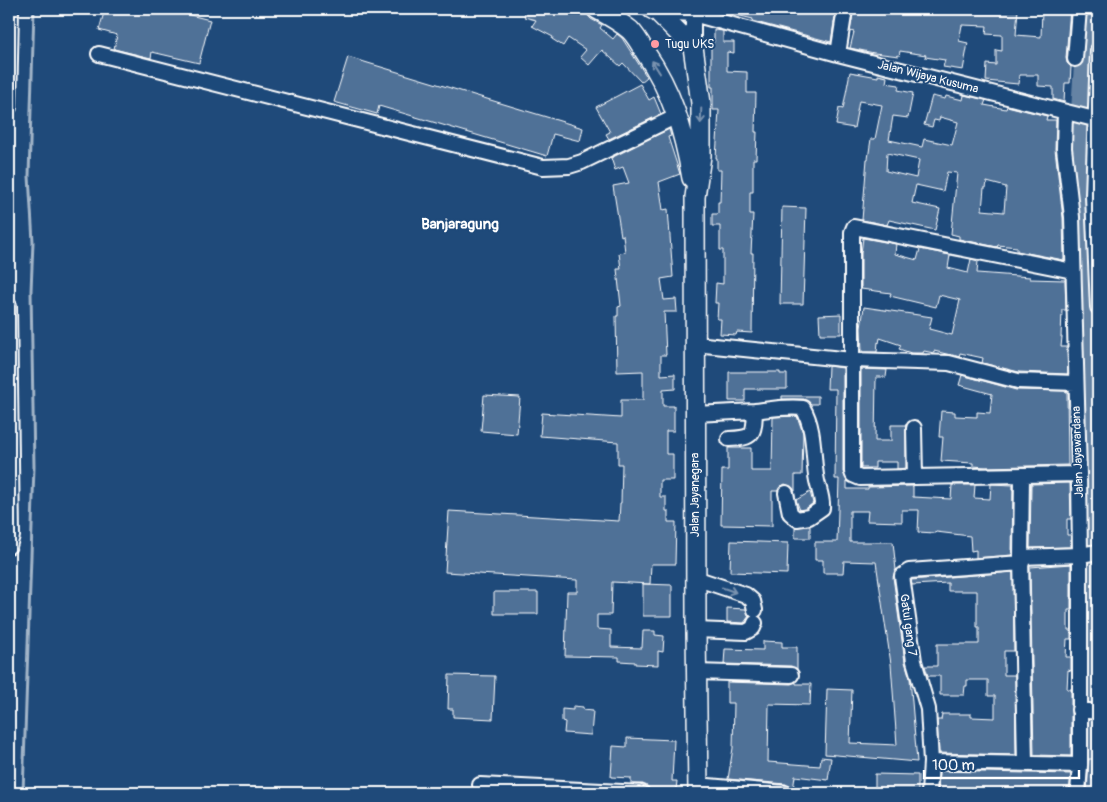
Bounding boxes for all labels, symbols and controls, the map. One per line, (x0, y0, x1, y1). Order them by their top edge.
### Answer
place label: Tugu UKS (665, 37, 714, 52)
marker: Tugu UKS (649, 38, 661, 50)
street label: Jalan Wijaya Kusuma (876, 57, 980, 97)
one-way arrow (650, 61, 660, 75)
one-way arrow (696, 107, 706, 123)
district label: Banjaragung (421, 215, 499, 234)
street label: Jalan Jayawardana (1069, 405, 1087, 498)
street label: Jalan Jayanegara (688, 452, 703, 537)
one-way arrow (721, 585, 737, 595)
street label: Gatul gang 7 (896, 593, 920, 658)
scale bar (924, 747, 1080, 779)
text: 100 m (932, 756, 975, 775)

